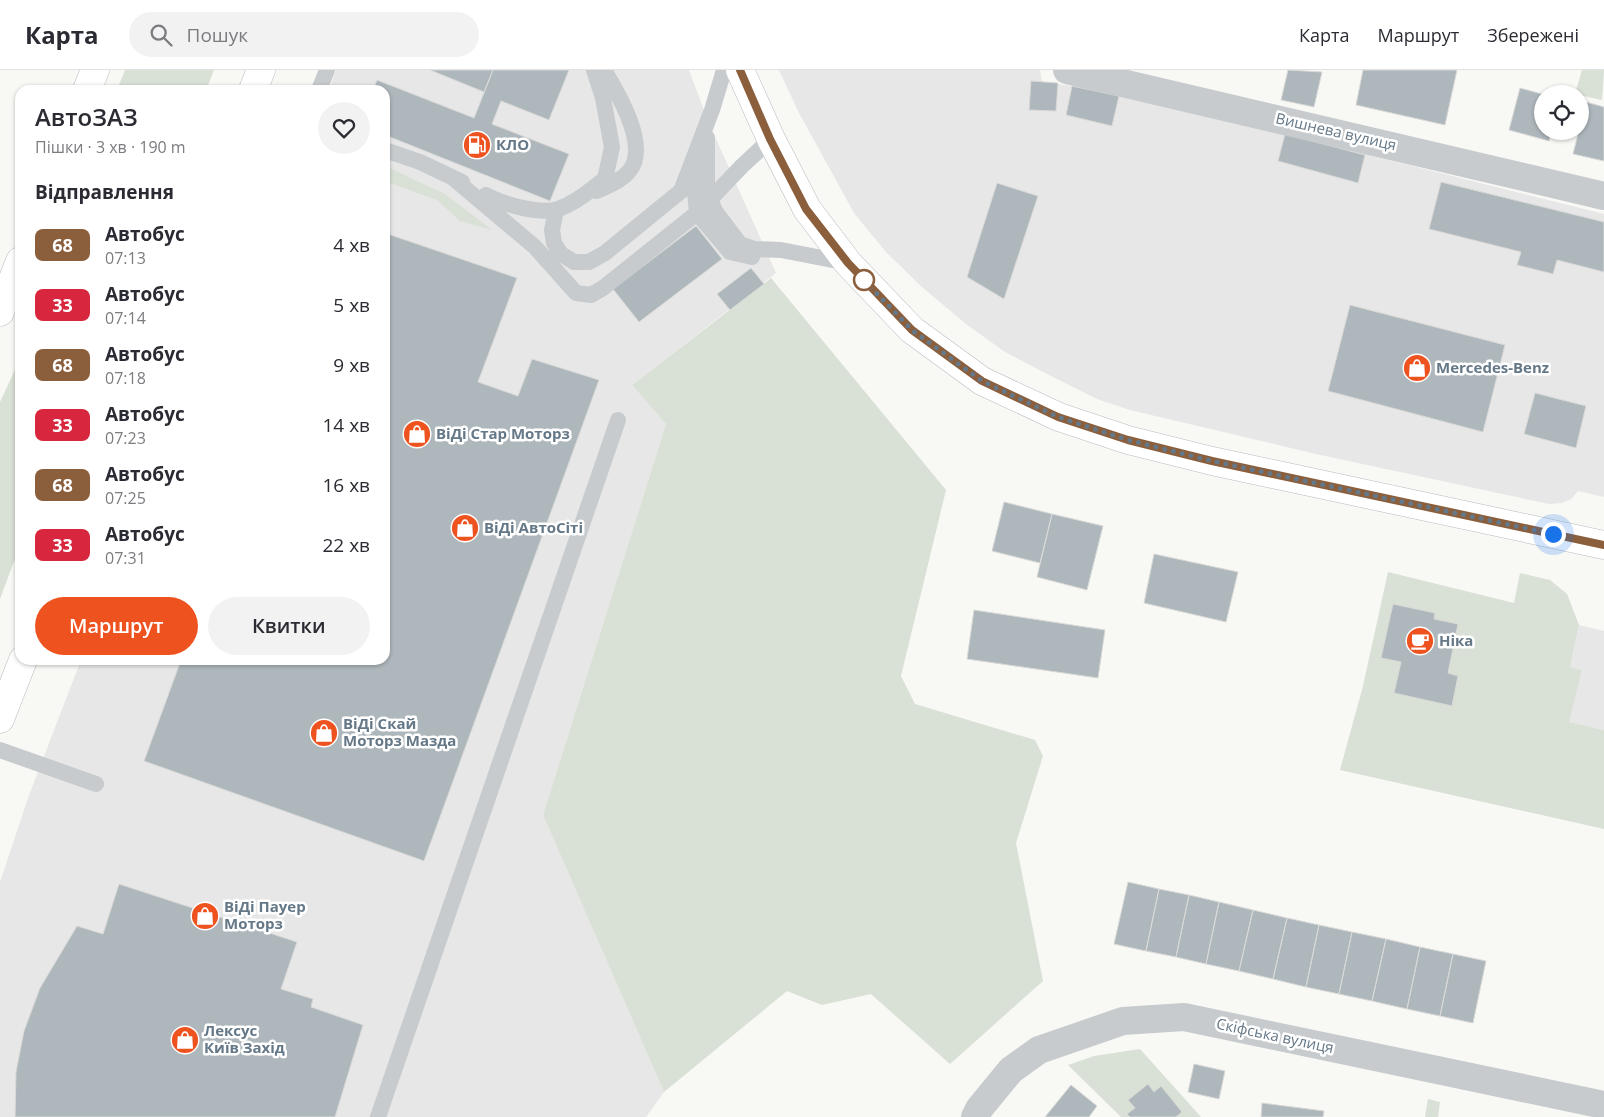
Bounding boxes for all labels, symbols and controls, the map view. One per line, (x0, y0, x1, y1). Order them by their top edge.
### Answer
search box (129, 12, 479, 57)
text: Карта (25, 18, 99, 51)
icon: search (147, 21, 175, 49)
text: Пошук (187, 22, 248, 48)
text: Карта (1299, 23, 1350, 47)
text: Маршрут (1378, 23, 1459, 47)
text: Збережені (1487, 23, 1579, 47)
map controls (1534, 85, 1589, 140)
button: locate (1534, 85, 1589, 140)
text: АвтоЗАЗ (35, 100, 138, 133)
button: heart (318, 102, 370, 154)
street label: Вишнева вулиця (1274, 107, 1399, 155)
fuel station icon: КЛО (462, 130, 492, 160)
place label: КЛО (496, 134, 529, 154)
text: Пішки · 3 хв · 190 m (35, 136, 186, 158)
text: Відправлення (35, 179, 174, 205)
text: Автобус (105, 221, 185, 247)
text: 4 хв (333, 232, 370, 258)
text: 68 (52, 233, 73, 257)
text: 07:13 (105, 247, 146, 269)
unlabelled marker (853, 269, 875, 291)
text: Автобус (105, 281, 185, 307)
text: 5 хв (333, 292, 370, 318)
text: 33 (52, 293, 73, 317)
text: 07:14 (105, 307, 146, 329)
text: Автобус (105, 341, 185, 367)
text: 9 хв (333, 352, 370, 378)
text: 68 (52, 353, 73, 377)
shop icon: Mercedes-Benz (1402, 353, 1432, 383)
place label: Mercedes-Benz (1436, 357, 1549, 377)
text: 07:18 (105, 367, 146, 389)
text: Автобус (105, 401, 185, 427)
text: 14 хв (322, 412, 370, 438)
text: 33 (52, 413, 73, 437)
shop icon: ВіДі Стар Моторз (402, 419, 432, 449)
place label: ВіДі Стар Моторз (436, 423, 570, 443)
text: 07:23 (105, 427, 146, 449)
text: Автобус (105, 461, 185, 487)
text: 16 хв (322, 472, 370, 498)
text: 68 (52, 473, 73, 497)
text: 07:25 (105, 487, 146, 509)
shop icon: ВіДі АвтоСіті (450, 513, 480, 543)
place label: ВіДі АвтоСіті (484, 517, 583, 537)
text: Автобус (105, 521, 185, 547)
your location (1541, 522, 1566, 547)
text: 22 хв (322, 532, 370, 558)
text: 33 (52, 533, 73, 557)
text: 07:31 (105, 547, 146, 569)
button: Маршрут (35, 597, 198, 655)
button: Квитки (208, 597, 370, 655)
cafe icon: Ніка (1405, 626, 1435, 656)
place label: Ніка (1439, 630, 1473, 650)
place label: ВіДі Скай Моторз Мазда (343, 713, 456, 750)
shop icon: ВіДі Скай Моторз Мазда (309, 718, 339, 748)
place label: ВіДі Пауер Моторз (224, 896, 306, 933)
shop icon: ВіДі Пауер Моторз (190, 901, 220, 931)
street label: Скіфська вулиця (1215, 1013, 1336, 1057)
place label: Лексус Київ Захід (204, 1020, 285, 1057)
shop icon: Лексус Київ Захід (170, 1025, 200, 1055)

